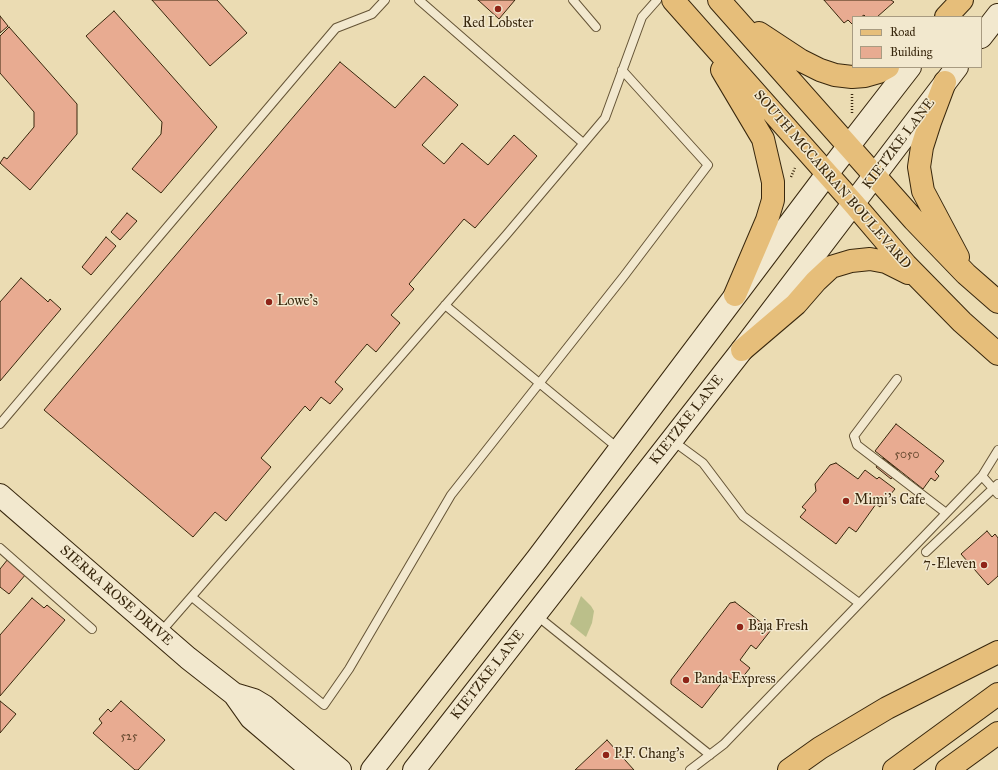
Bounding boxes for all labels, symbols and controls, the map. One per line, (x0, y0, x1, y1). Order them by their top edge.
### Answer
marker: Red Lobster (493, 4, 503, 14)
place label: Red Lobster (462, 16, 534, 32)
legend (852, 16, 982, 68)
text: Road (890, 25, 916, 39)
text: Building (890, 45, 932, 59)
street label: SOUTH MCCARRAN BOULEVARD (750, 87, 914, 273)
street label: KIETZKE LANE (859, 95, 939, 193)
place label: Lowe's (277, 294, 318, 310)
marker: Lowe's (264, 297, 274, 307)
street label: KIETZKE LANE (647, 372, 727, 468)
house number: 5050 (894, 448, 920, 462)
place label: Mimi's Cafe (854, 493, 925, 509)
marker: Mimi's Cafe (841, 496, 851, 506)
street label: SIERRA ROSE DRIVE (56, 542, 176, 650)
place label: 7-Eleven (923, 557, 976, 573)
marker: 7-Eleven (979, 560, 989, 570)
place label: Baja Fresh (748, 619, 808, 635)
marker: Baja Fresh (735, 622, 745, 632)
street label: KIETZKE LANE (448, 627, 528, 723)
place label: Panda Express (694, 672, 776, 688)
marker: Panda Express (681, 675, 691, 685)
house number: 525 (121, 730, 137, 744)
place label: P.F. Chang's (614, 747, 684, 763)
marker: P.F. Chang's (601, 750, 611, 760)

